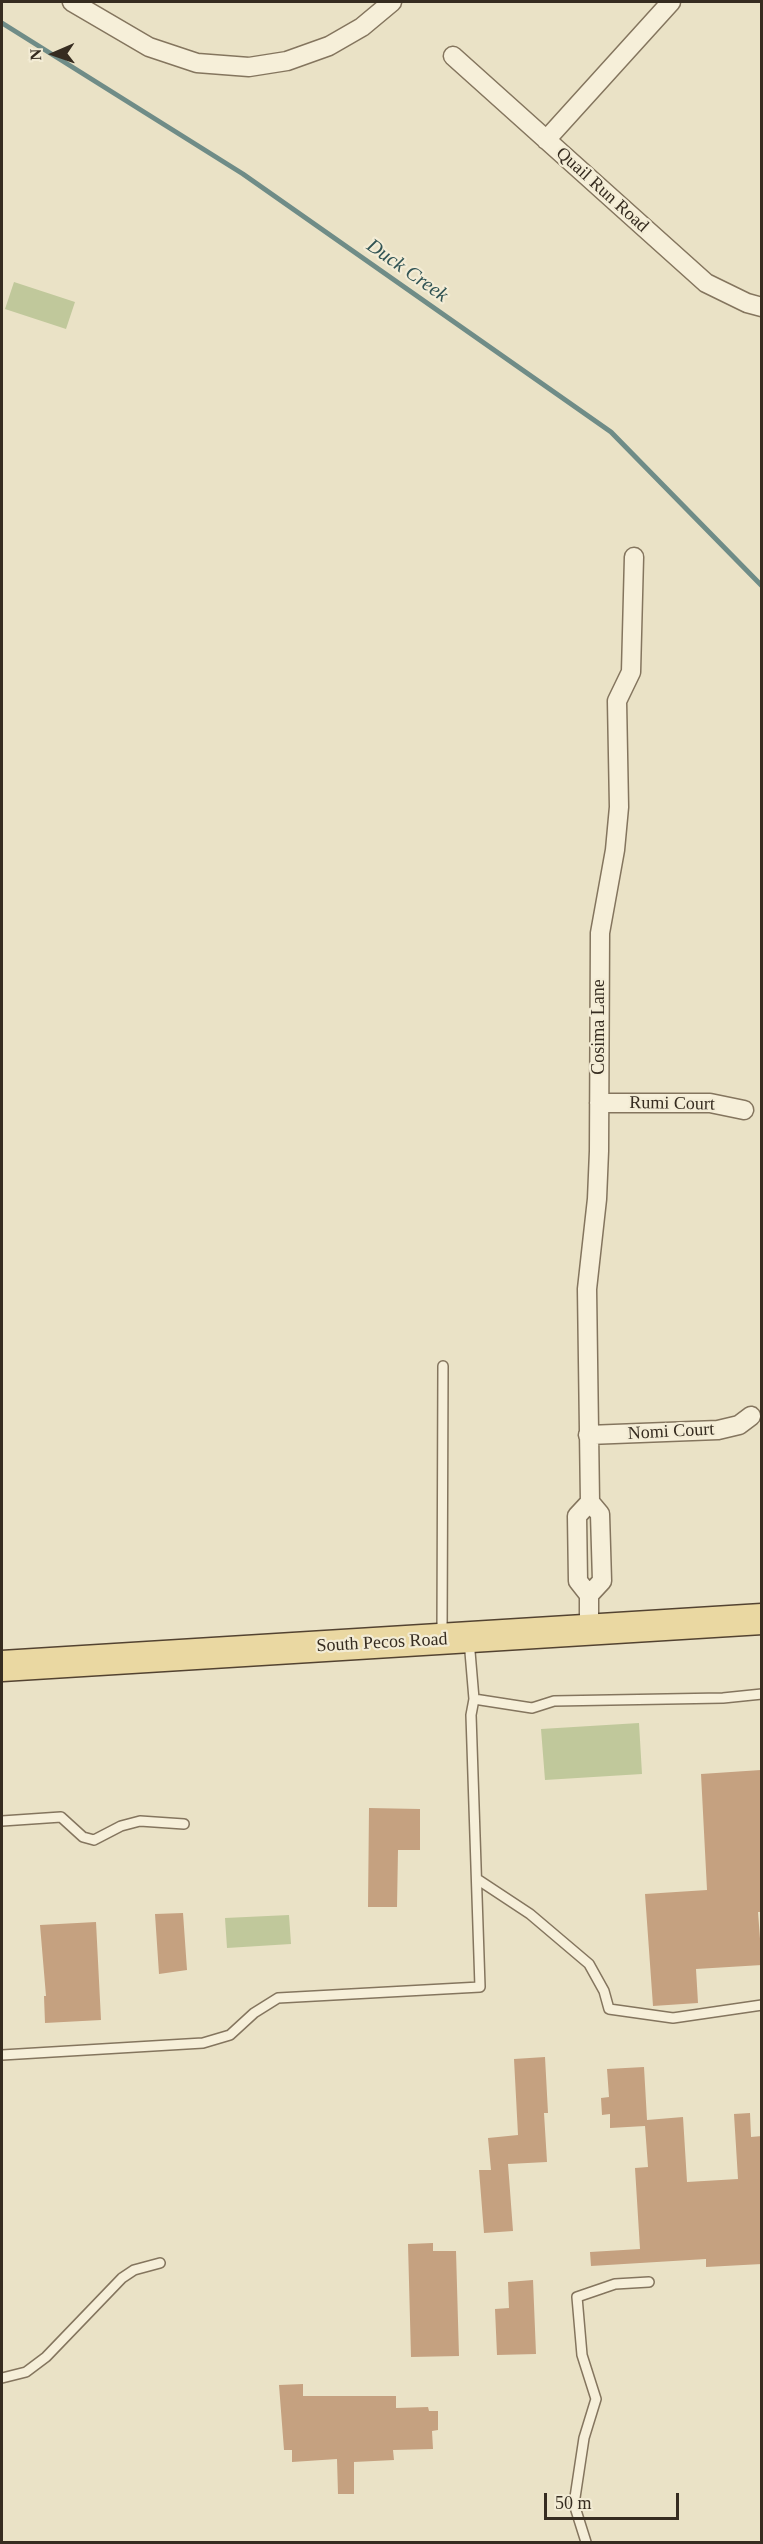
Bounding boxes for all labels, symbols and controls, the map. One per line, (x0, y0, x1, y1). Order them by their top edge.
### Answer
north arrow (24, 24, 84, 84)
text: N (27, 49, 44, 61)
street label: Quail Run Road (551, 143, 653, 237)
water label: Duck Creek (362, 234, 452, 308)
street label: Cosima Lane (588, 979, 610, 1075)
street label: Rumi Court (629, 1092, 715, 1116)
street label: Nomi Court (627, 1419, 715, 1445)
street label: South Pecos Road (316, 1629, 448, 1657)
scale bar (547, 2481, 682, 2519)
text: 50 m (555, 2493, 592, 2513)

